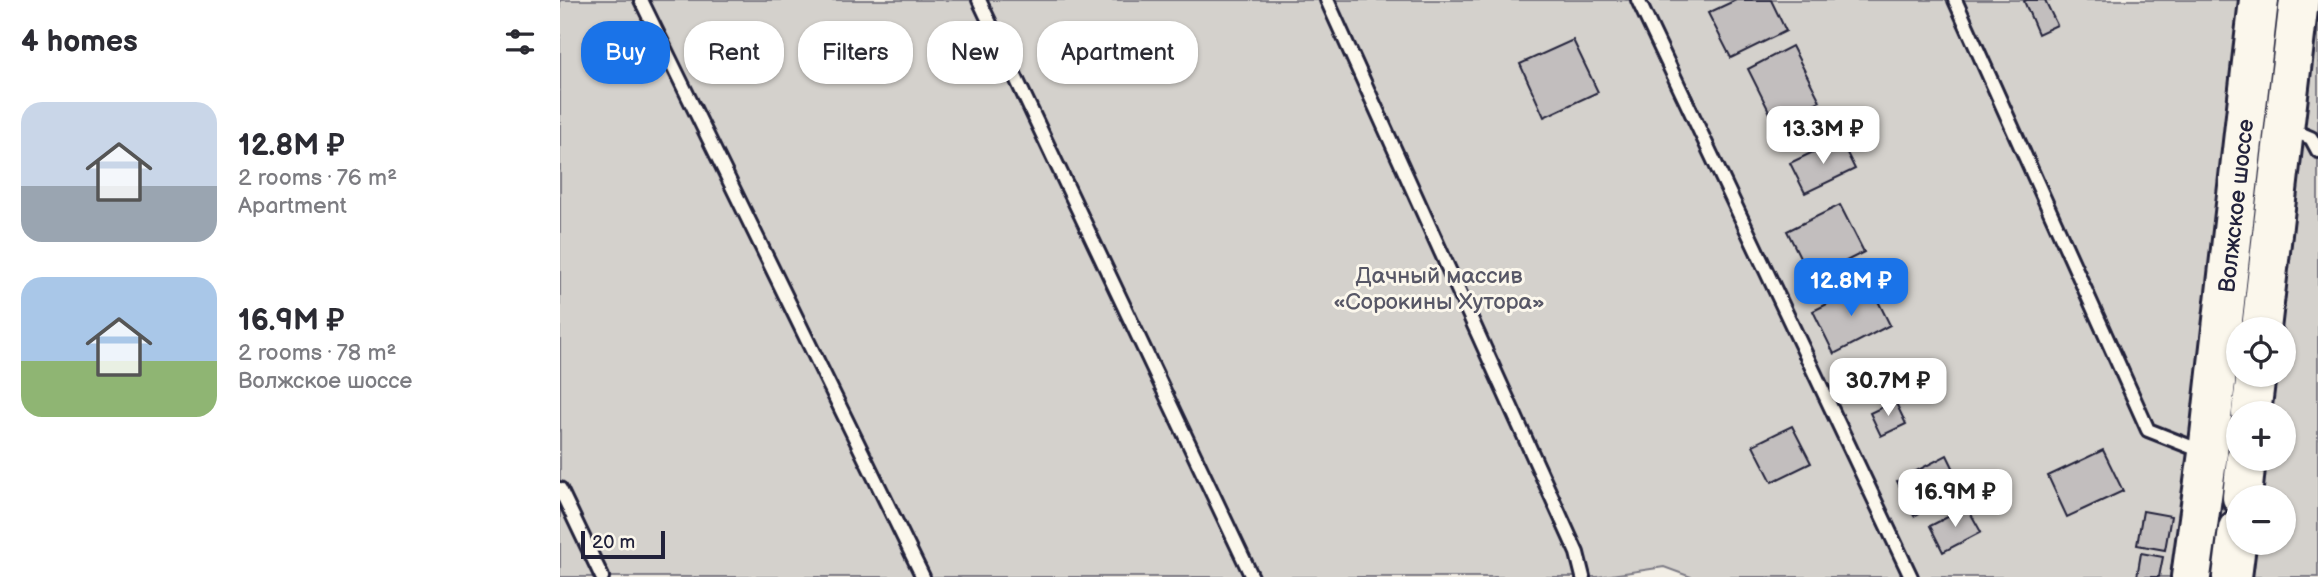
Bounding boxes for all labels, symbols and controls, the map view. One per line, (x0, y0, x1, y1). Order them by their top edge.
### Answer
chip: Buy (581, 21, 670, 84)
chip: Rent (684, 21, 784, 84)
chip: Filters (798, 21, 913, 84)
chip: New (927, 21, 1023, 84)
chip: Apartment (1037, 21, 1198, 84)
icon: filters (501, 23, 539, 61)
text: 4 homes (21, 24, 138, 60)
pin: 13.3M ₽ (1758, 106, 1888, 166)
text: 13.3M ₽ (1782, 115, 1864, 143)
street label: Волжское шоссе (2213, 117, 2261, 294)
text: 12.8M ₽ (238, 128, 345, 164)
icon: home (77, 130, 161, 214)
text: 2 rooms · 76 m² (238, 164, 397, 192)
text: Apartment (238, 192, 347, 220)
pin: 12.8M ₽ (1786, 258, 1916, 318)
park label: Дачный массив «Сорокины Хутора» (1333, 262, 1545, 316)
text: 12.8M ₽ (1810, 267, 1892, 295)
text: 16.9M ₽ (238, 303, 344, 339)
icon: home (77, 305, 161, 389)
map controls (2226, 317, 2296, 555)
button: locate (2226, 317, 2296, 387)
text: 2 rooms · 78 m² (238, 339, 396, 367)
pin: 30.7M ₽ (1823, 358, 1953, 418)
text: Волжское шоссе (238, 367, 412, 395)
text: 30.7M ₽ (1846, 367, 1930, 395)
button: + (2226, 401, 2296, 471)
pin: 16.9M ₽ (1890, 470, 2020, 529)
text: 16.9M ₽ (1914, 478, 1996, 506)
button: − (2226, 485, 2296, 555)
scale bar (581, 528, 665, 560)
text: 20 m (592, 531, 635, 554)

